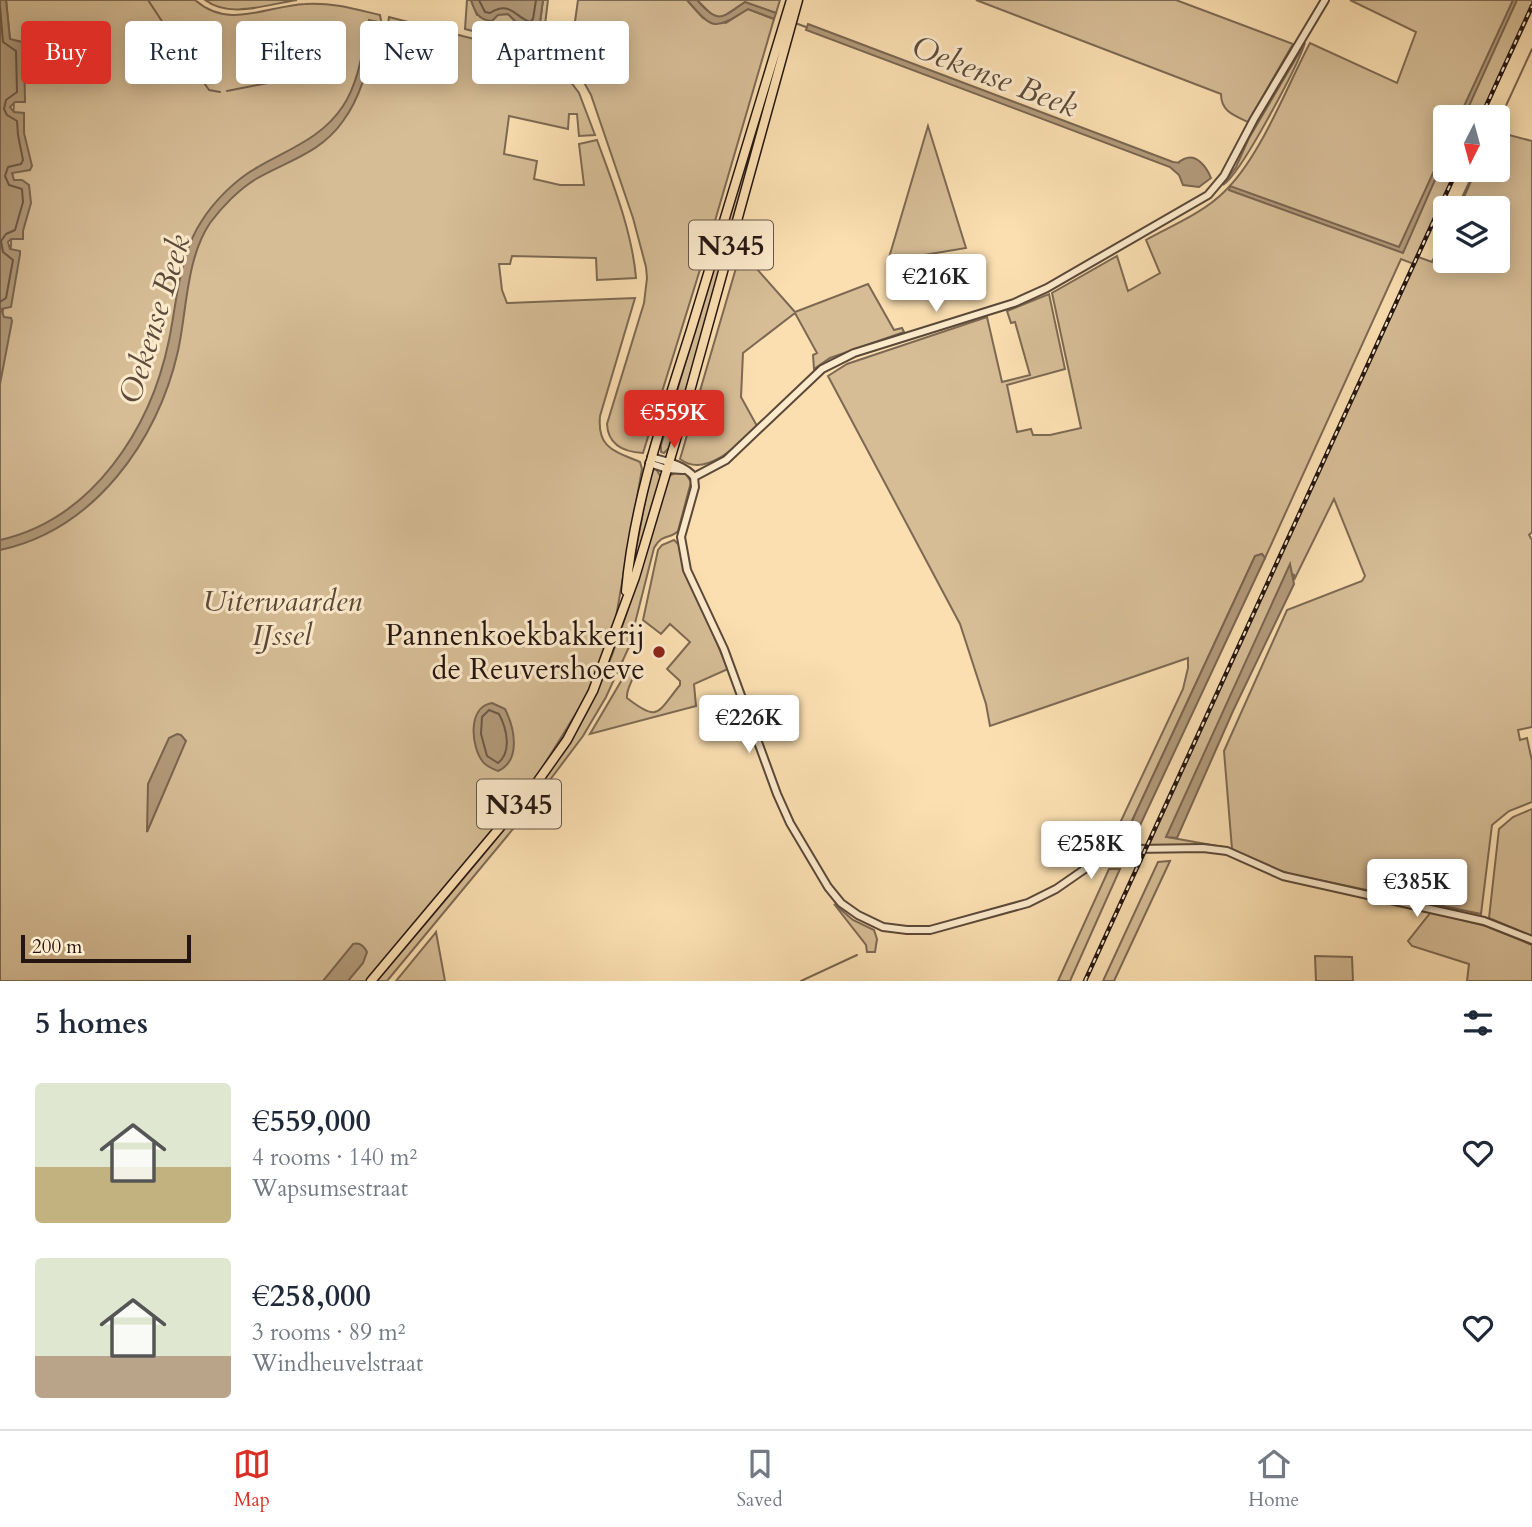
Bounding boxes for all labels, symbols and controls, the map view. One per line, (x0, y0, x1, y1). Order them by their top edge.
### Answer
chip: Buy (21, 21, 111, 84)
chip: Rent (125, 21, 222, 84)
chip: Filters (236, 21, 346, 84)
chip: New (360, 21, 458, 84)
chip: Apartment (472, 21, 629, 84)
water label: Oekense Beek (905, 25, 1084, 129)
north arrow (1433, 105, 1510, 182)
map controls (1433, 105, 1510, 273)
button: layers (1433, 196, 1510, 273)
road number: N345 (689, 220, 773, 270)
water label: Oekense Beek (108, 229, 202, 409)
pin: €216K (887, 254, 985, 314)
text: €216K (902, 261, 970, 292)
pin: €559K (625, 391, 723, 450)
text: €559K (640, 397, 708, 428)
park label: Uiterwaarden IJssel (202, 581, 362, 656)
place label: Pannenkoekbakkerij de Reuvershoeve (385, 615, 645, 690)
marker: Pannenkoekbakkerij de Reuvershoeve (651, 644, 667, 660)
pin: €226K (700, 696, 798, 755)
text: €226K (715, 702, 783, 733)
road number: N345 (477, 780, 561, 828)
pin: €258K (1042, 822, 1140, 881)
text: €258K (1057, 828, 1125, 859)
pin: €385K (1368, 860, 1466, 919)
text: €385K (1383, 866, 1451, 897)
scale bar (21, 932, 191, 964)
text: 200 m (32, 934, 82, 960)
text: 5 homes (35, 1003, 148, 1044)
icon: filters (1459, 1004, 1497, 1042)
text: €559,000 (252, 1101, 371, 1142)
icon: home (91, 1111, 175, 1195)
icon: heart (1459, 1134, 1497, 1172)
text: 4 rooms · 140 m² (252, 1142, 417, 1173)
text: Wapsumsestraat (252, 1173, 408, 1204)
text: €258,000 (252, 1276, 371, 1317)
icon: home (91, 1286, 175, 1370)
icon: heart (1459, 1309, 1497, 1347)
text: 3 rooms · 89 m² (252, 1317, 405, 1348)
text: Windheuvelstraat (252, 1348, 423, 1379)
tab: Map (233, 1445, 271, 1513)
tab: Saved (737, 1445, 783, 1513)
tab: Home (1248, 1445, 1299, 1513)

